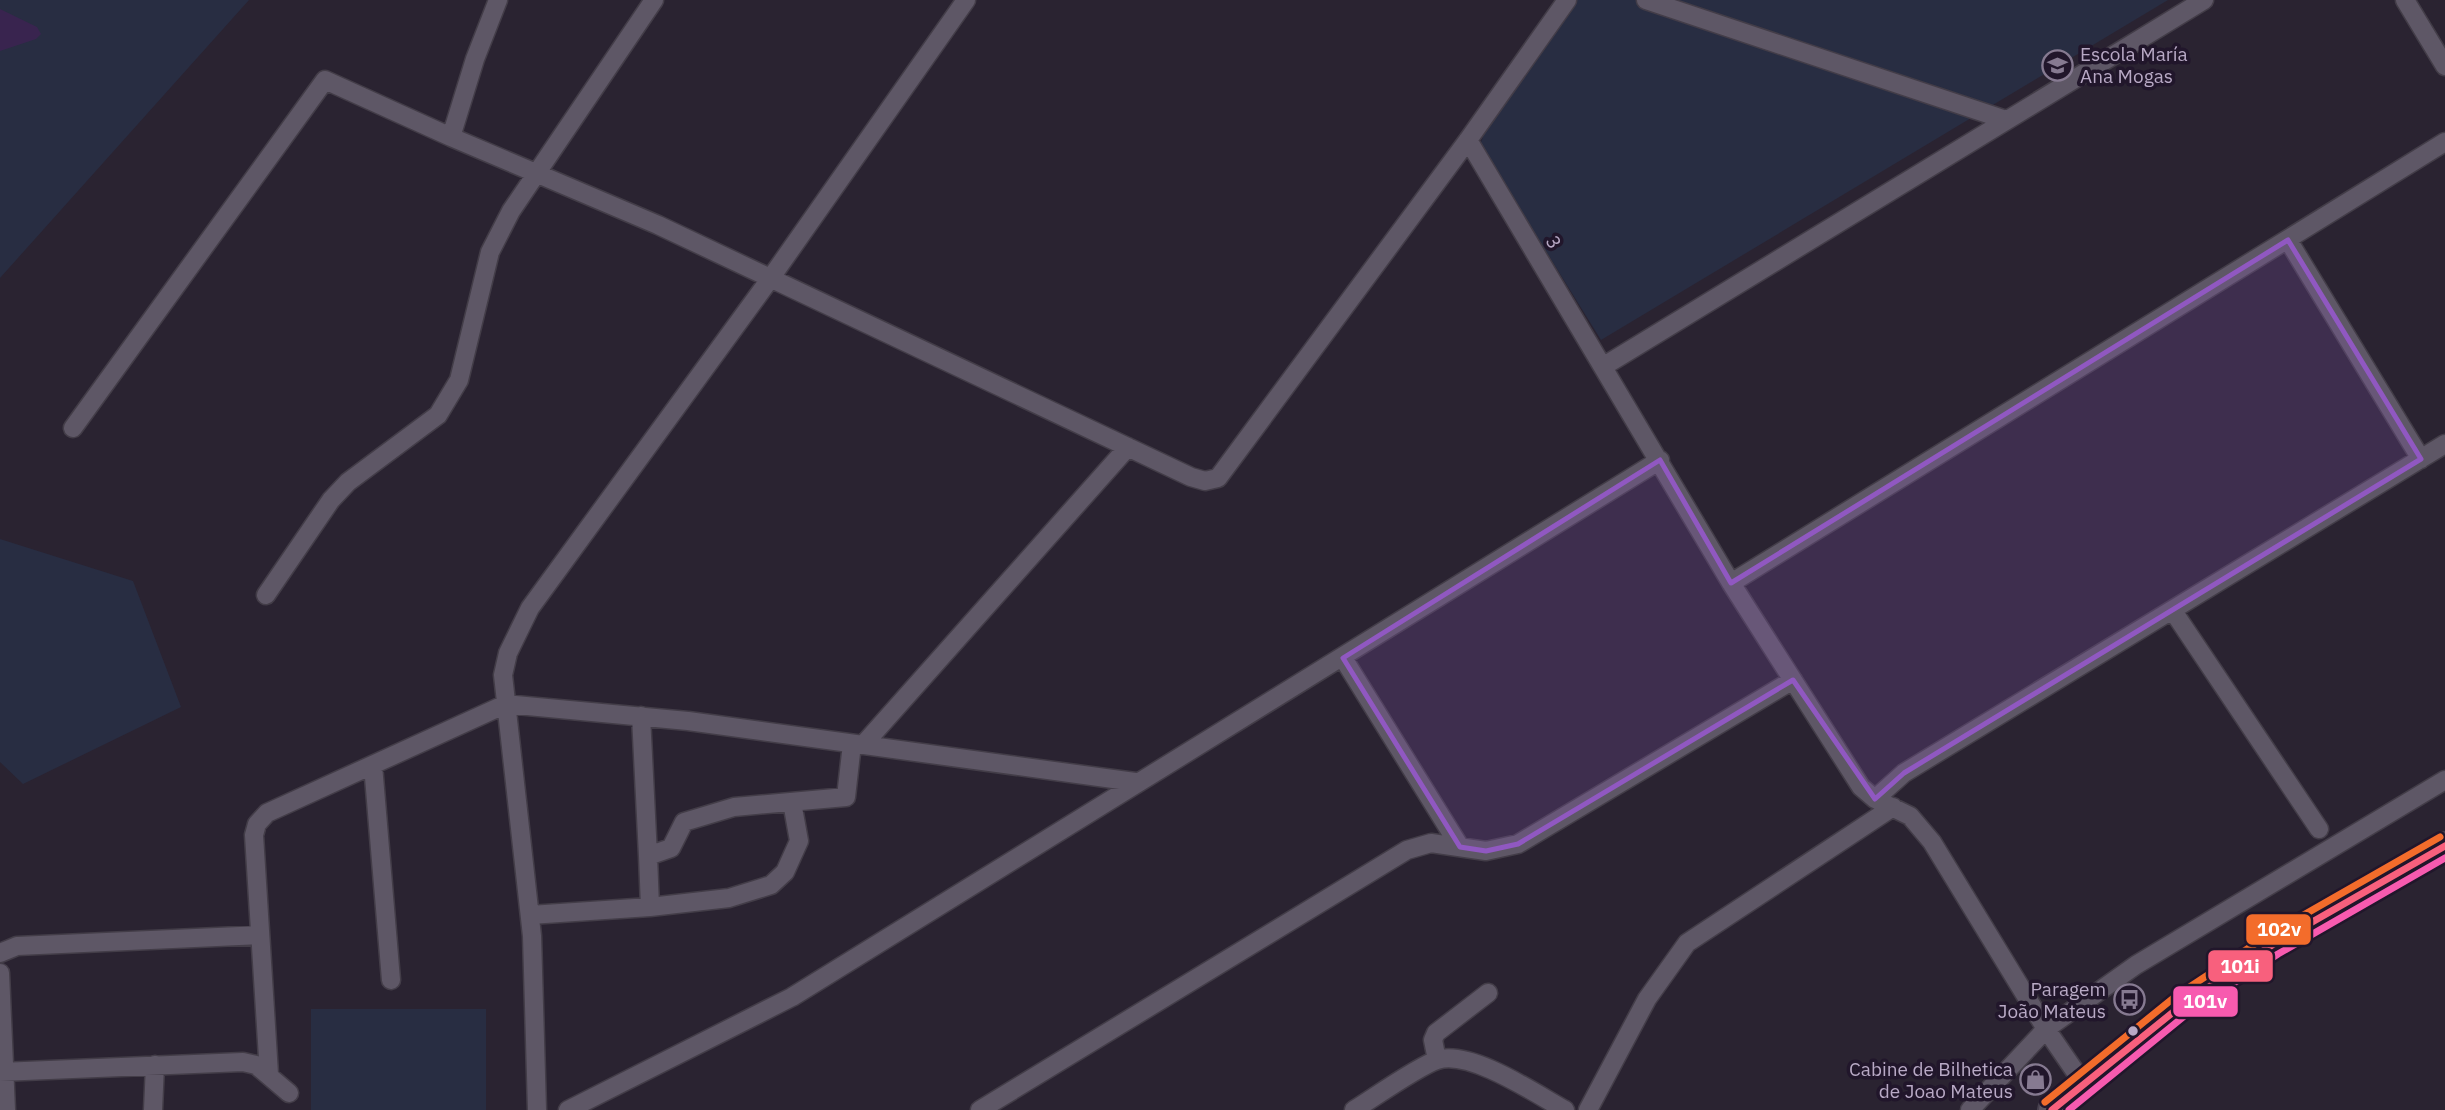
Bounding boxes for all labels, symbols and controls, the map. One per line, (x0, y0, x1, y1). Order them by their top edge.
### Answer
place label: Escola María Ana Mogas (2080, 42, 2188, 88)
school or university icon: Escola María Ana Mogas (2040, 48, 2074, 82)
street label: 3 (1541, 231, 1567, 253)
line badge: 102v (2245, 913, 2312, 946)
text: 102v (2257, 917, 2302, 941)
line badge: 101i (2207, 949, 2274, 983)
text: 101i (2220, 954, 2260, 978)
place label: Paragem João Mateus (1998, 977, 2106, 1023)
bus stop icon: Paragem João Mateus (2112, 983, 2146, 1017)
line badge: 101v (2172, 985, 2239, 1018)
text: 101v (2183, 989, 2228, 1013)
unlabelled marker (2126, 1024, 2140, 1038)
place label: Cabine de Bilhetica de Joao Mateus (1849, 1057, 2013, 1103)
shop icon: Cabine de Bilhetica de Joao Mateus (2019, 1063, 2053, 1097)

